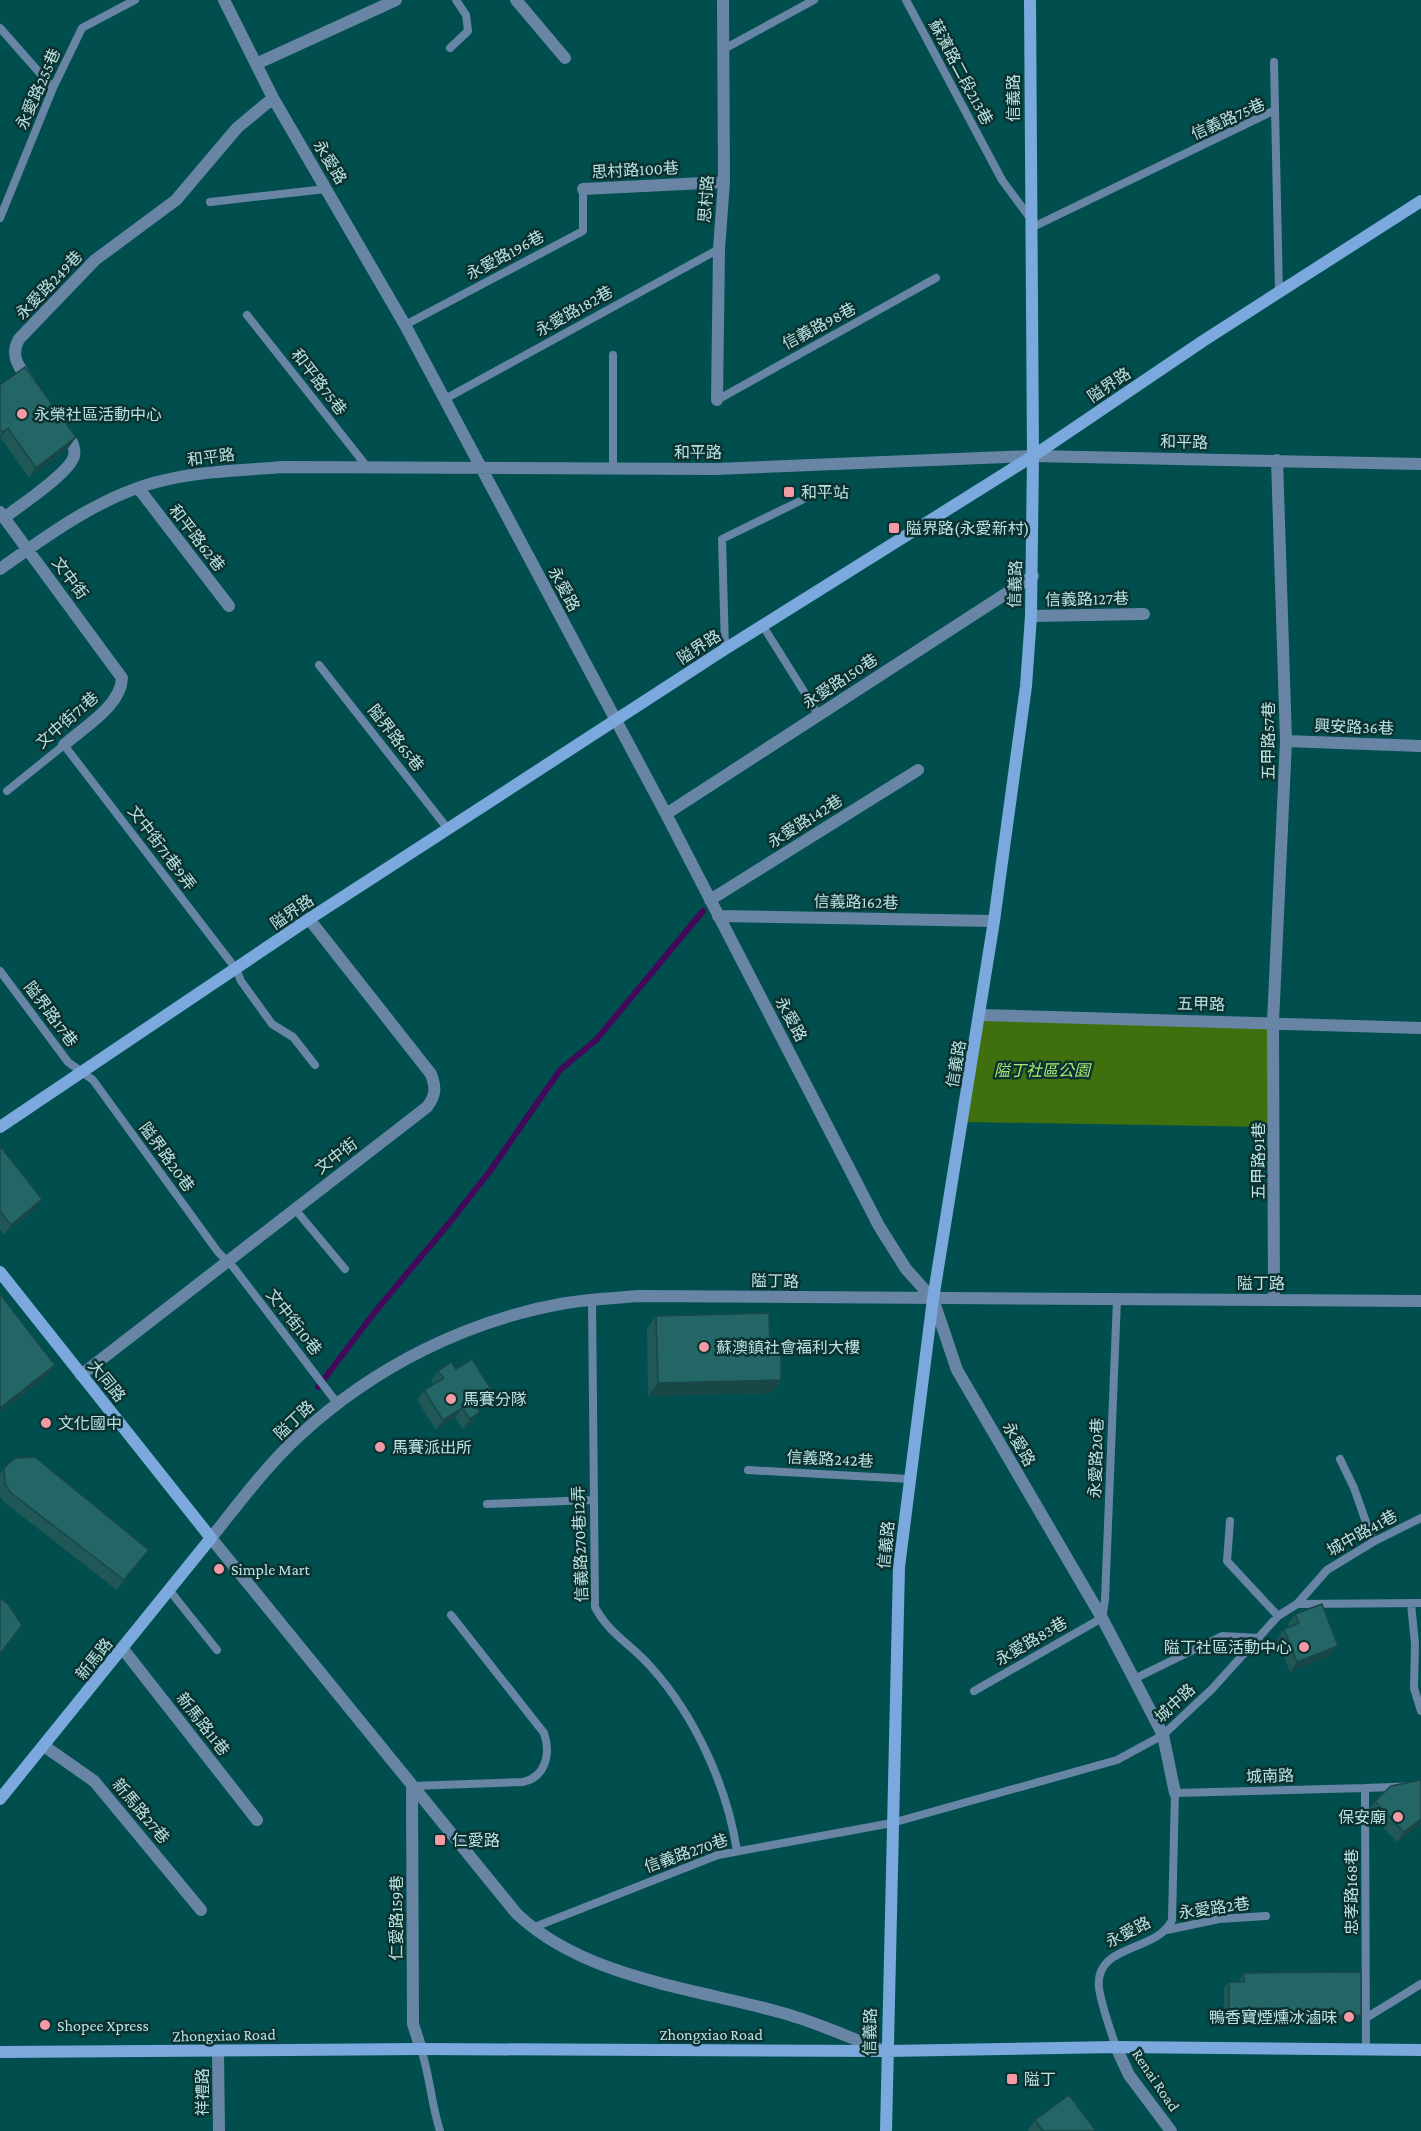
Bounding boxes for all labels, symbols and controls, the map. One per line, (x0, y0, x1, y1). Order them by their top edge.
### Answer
street label: 蘇濱路二段213巷 (926, 17, 996, 127)
street label: 永愛路255巷 (13, 46, 63, 132)
street label: 信義路 (1005, 74, 1022, 122)
street label: 信義路75巷 (1189, 95, 1267, 143)
street label: 永愛路 (310, 137, 350, 187)
street label: 思村路100巷 (591, 159, 679, 181)
street label: 思村路 (696, 174, 716, 224)
street label: 永愛路196巷 (463, 227, 547, 283)
street label: 永愛路249巷 (12, 248, 86, 322)
street label: 永愛路182巷 (532, 283, 616, 339)
street label: 信義路98巷 (779, 300, 859, 352)
street label: 和平路75巷 (288, 346, 350, 418)
street label: 隘界路 (1084, 365, 1134, 405)
place label: 永榮社區活動中心 (34, 406, 162, 423)
marker: 永榮社區活動中心 (15, 407, 29, 421)
street label: 和平路 (1160, 433, 1208, 451)
street label: 和平路 (674, 444, 722, 461)
street label: 和平路 (186, 446, 236, 468)
place label: 和平站 (801, 484, 849, 501)
marker: 和平站 (782, 485, 796, 499)
street label: 和平路62巷 (166, 501, 228, 575)
place label: 隘界路(永愛新村) (906, 520, 1029, 538)
marker: 隘界路(永愛新村) (887, 521, 901, 535)
street label: 文中街 (49, 554, 91, 602)
street label: 信義路 (1006, 560, 1024, 608)
street label: 永愛路 (545, 564, 583, 614)
street label: 信義路127巷 (1045, 590, 1129, 608)
street label: 隘界路 (674, 627, 724, 667)
street label: 永愛路150巷 (799, 650, 881, 712)
street label: 文中街71巷 (32, 688, 102, 752)
street label: 隘界路65巷 (365, 701, 427, 775)
street label: 五甲路57巷 (1260, 702, 1277, 780)
street label: 興安路36巷 (1314, 717, 1394, 737)
street label: 永愛路142巷 (764, 791, 846, 851)
street label: 文中街71巷9弄 (125, 803, 199, 893)
street label: 隘界路 (267, 892, 317, 932)
street label: 信義路162巷 (813, 893, 899, 911)
street label: 隘界路17巷 (21, 978, 81, 1050)
street label: 永愛路 (772, 994, 810, 1044)
street label: 五甲路 (1177, 995, 1225, 1013)
street label: 信義路 (943, 1039, 969, 1089)
park label: 隘丁社區公園 (994, 1062, 1092, 1079)
street label: 隘界路20巷 (136, 1119, 198, 1195)
street label: 五甲路91巷 (1250, 1122, 1267, 1200)
street label: 文中街 (312, 1135, 360, 1177)
street label: 隘丁路 (751, 1272, 799, 1290)
street label: 隘丁路 (1237, 1275, 1285, 1292)
street label: 文中街10巷 (263, 1286, 325, 1358)
place label: 蘇澳鎮社會福利大樓 (716, 1339, 860, 1356)
marker: 蘇澳鎮社會福利大樓 (697, 1340, 711, 1354)
street label: 大同路 (85, 1357, 129, 1405)
place label: 馬賽分隊 (463, 1390, 527, 1408)
marker: 馬賽分隊 (444, 1392, 458, 1406)
street label: 隘丁路 (271, 1397, 317, 1443)
place label: 文化國中 (58, 1415, 122, 1432)
marker: 文化國中 (39, 1416, 53, 1430)
street label: 永愛路20巷 (1086, 1417, 1106, 1499)
street label: 永愛路 (1000, 1419, 1038, 1469)
place label: 馬賽派出所 (392, 1438, 472, 1456)
marker: 馬賽派出所 (373, 1440, 387, 1454)
street label: 信義路242巷 (786, 1448, 874, 1470)
street label: 信義路270巷12弄 (569, 1485, 591, 1603)
street label: 城中路41巷 (1324, 1507, 1400, 1559)
street label: 信義路 (875, 1520, 897, 1570)
place label: Simple Mart (231, 1561, 311, 1579)
marker: Simple Mart (212, 1562, 226, 1576)
street label: 永愛路83巷 (992, 1614, 1070, 1668)
street label: 新馬路 (72, 1635, 116, 1683)
place label: 隘丁社區活動中心 (1164, 1639, 1292, 1656)
marker: 隘丁社區活動中心 (1297, 1640, 1311, 1654)
street label: 城中路 (1152, 1680, 1198, 1726)
street label: 新馬路11巷 (173, 1689, 233, 1759)
street label: 城南路 (1246, 1767, 1294, 1785)
street label: 新馬路27巷 (109, 1775, 173, 1847)
place label: 保安廟 (1338, 1809, 1386, 1826)
marker: 保安廟 (1391, 1810, 1405, 1824)
street label: 信義路270巷 (642, 1831, 730, 1875)
place label: 仁愛路 (452, 1832, 500, 1849)
marker: 仁愛路 (433, 1833, 447, 1847)
street label: 忠孝路168巷 (1343, 1849, 1360, 1935)
street label: 仁愛路159巷 (388, 1876, 405, 1960)
street label: 永愛路2巷 (1177, 1895, 1251, 1921)
street label: 永愛路 (1103, 1914, 1153, 1950)
street label: 信義路 (861, 2008, 879, 2056)
place label: 鴨香寶煙燻冰滷味 (1209, 2008, 1337, 2026)
marker: 鴨香寶煙燻冰滷味 (1342, 2010, 1356, 2024)
place label: Shopee Xpress (57, 2017, 149, 2035)
marker: Shopee Xpress (38, 2018, 52, 2032)
street label: Zhongxiao Road (172, 2026, 277, 2045)
street label: Zhongxiao Road (659, 2026, 763, 2044)
street label: Renai Road (1129, 2046, 1183, 2115)
street label: 祥禮路 (194, 2068, 211, 2116)
place label: 隘丁 (1024, 2071, 1056, 2088)
marker: 隘丁 (1005, 2072, 1019, 2086)

